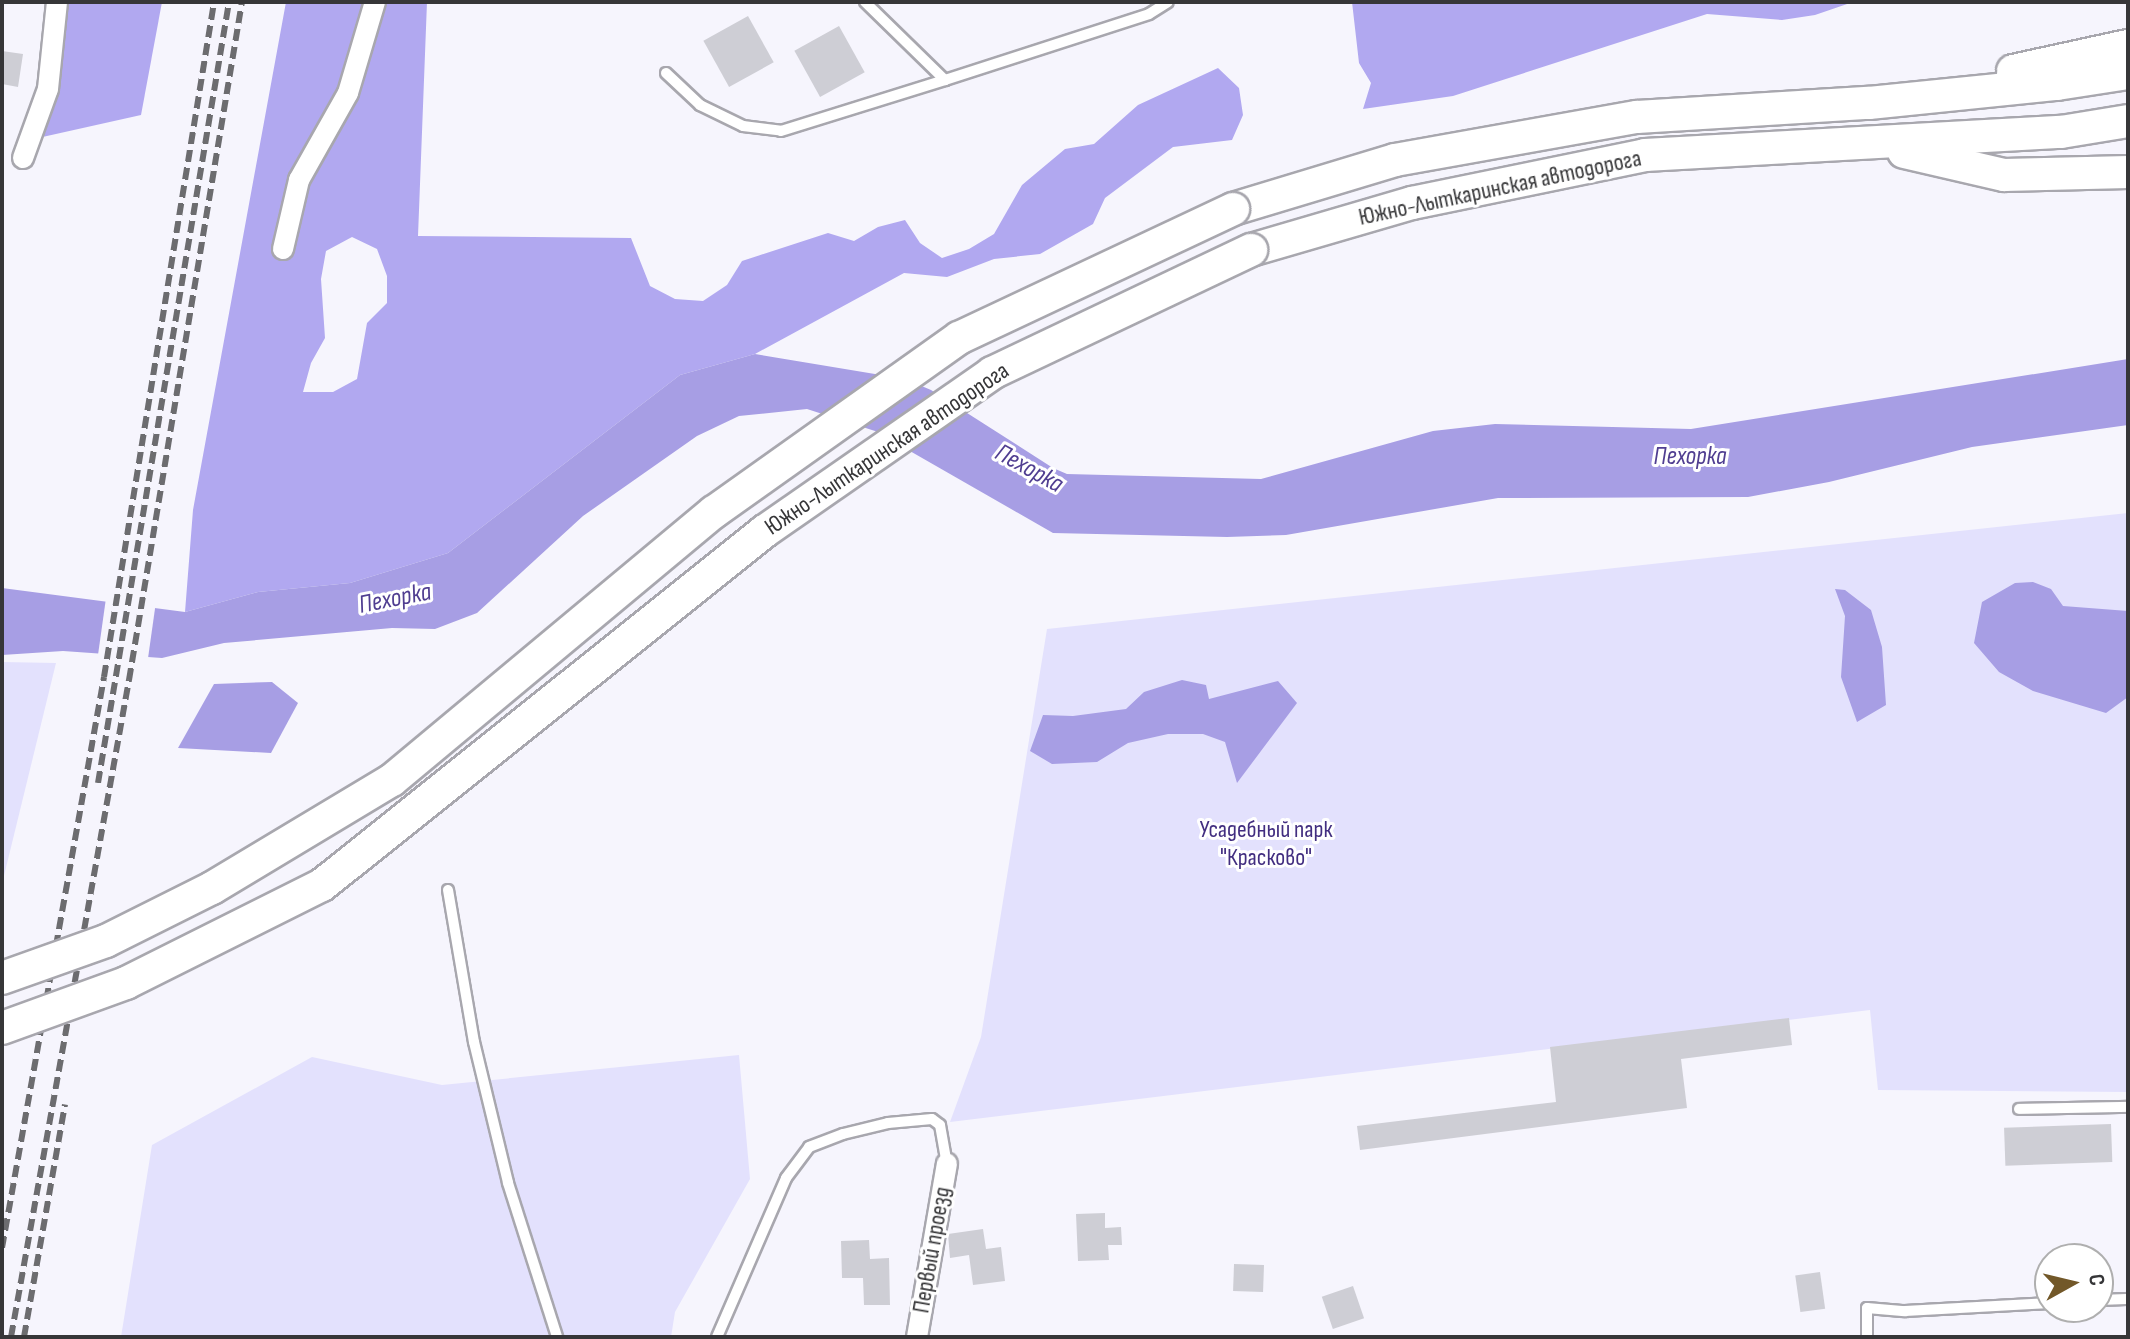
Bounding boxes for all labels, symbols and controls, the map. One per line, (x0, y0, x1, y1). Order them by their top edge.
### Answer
street label: Южно-Лыткаринская автодорога (1356, 144, 1644, 232)
street label: Южно-Лыткаринская автодорога (759, 356, 1015, 542)
water label: Пехорка (989, 438, 1069, 500)
water label: Пехорка (1653, 441, 1727, 473)
water label: Пехорка (356, 577, 434, 621)
park label: Усадебный парк "Красково" (1199, 816, 1333, 872)
street label: Первый проезд (907, 1185, 957, 1315)
north arrow (2034, 1243, 2114, 1323)
text: С (2082, 1272, 2110, 1287)

